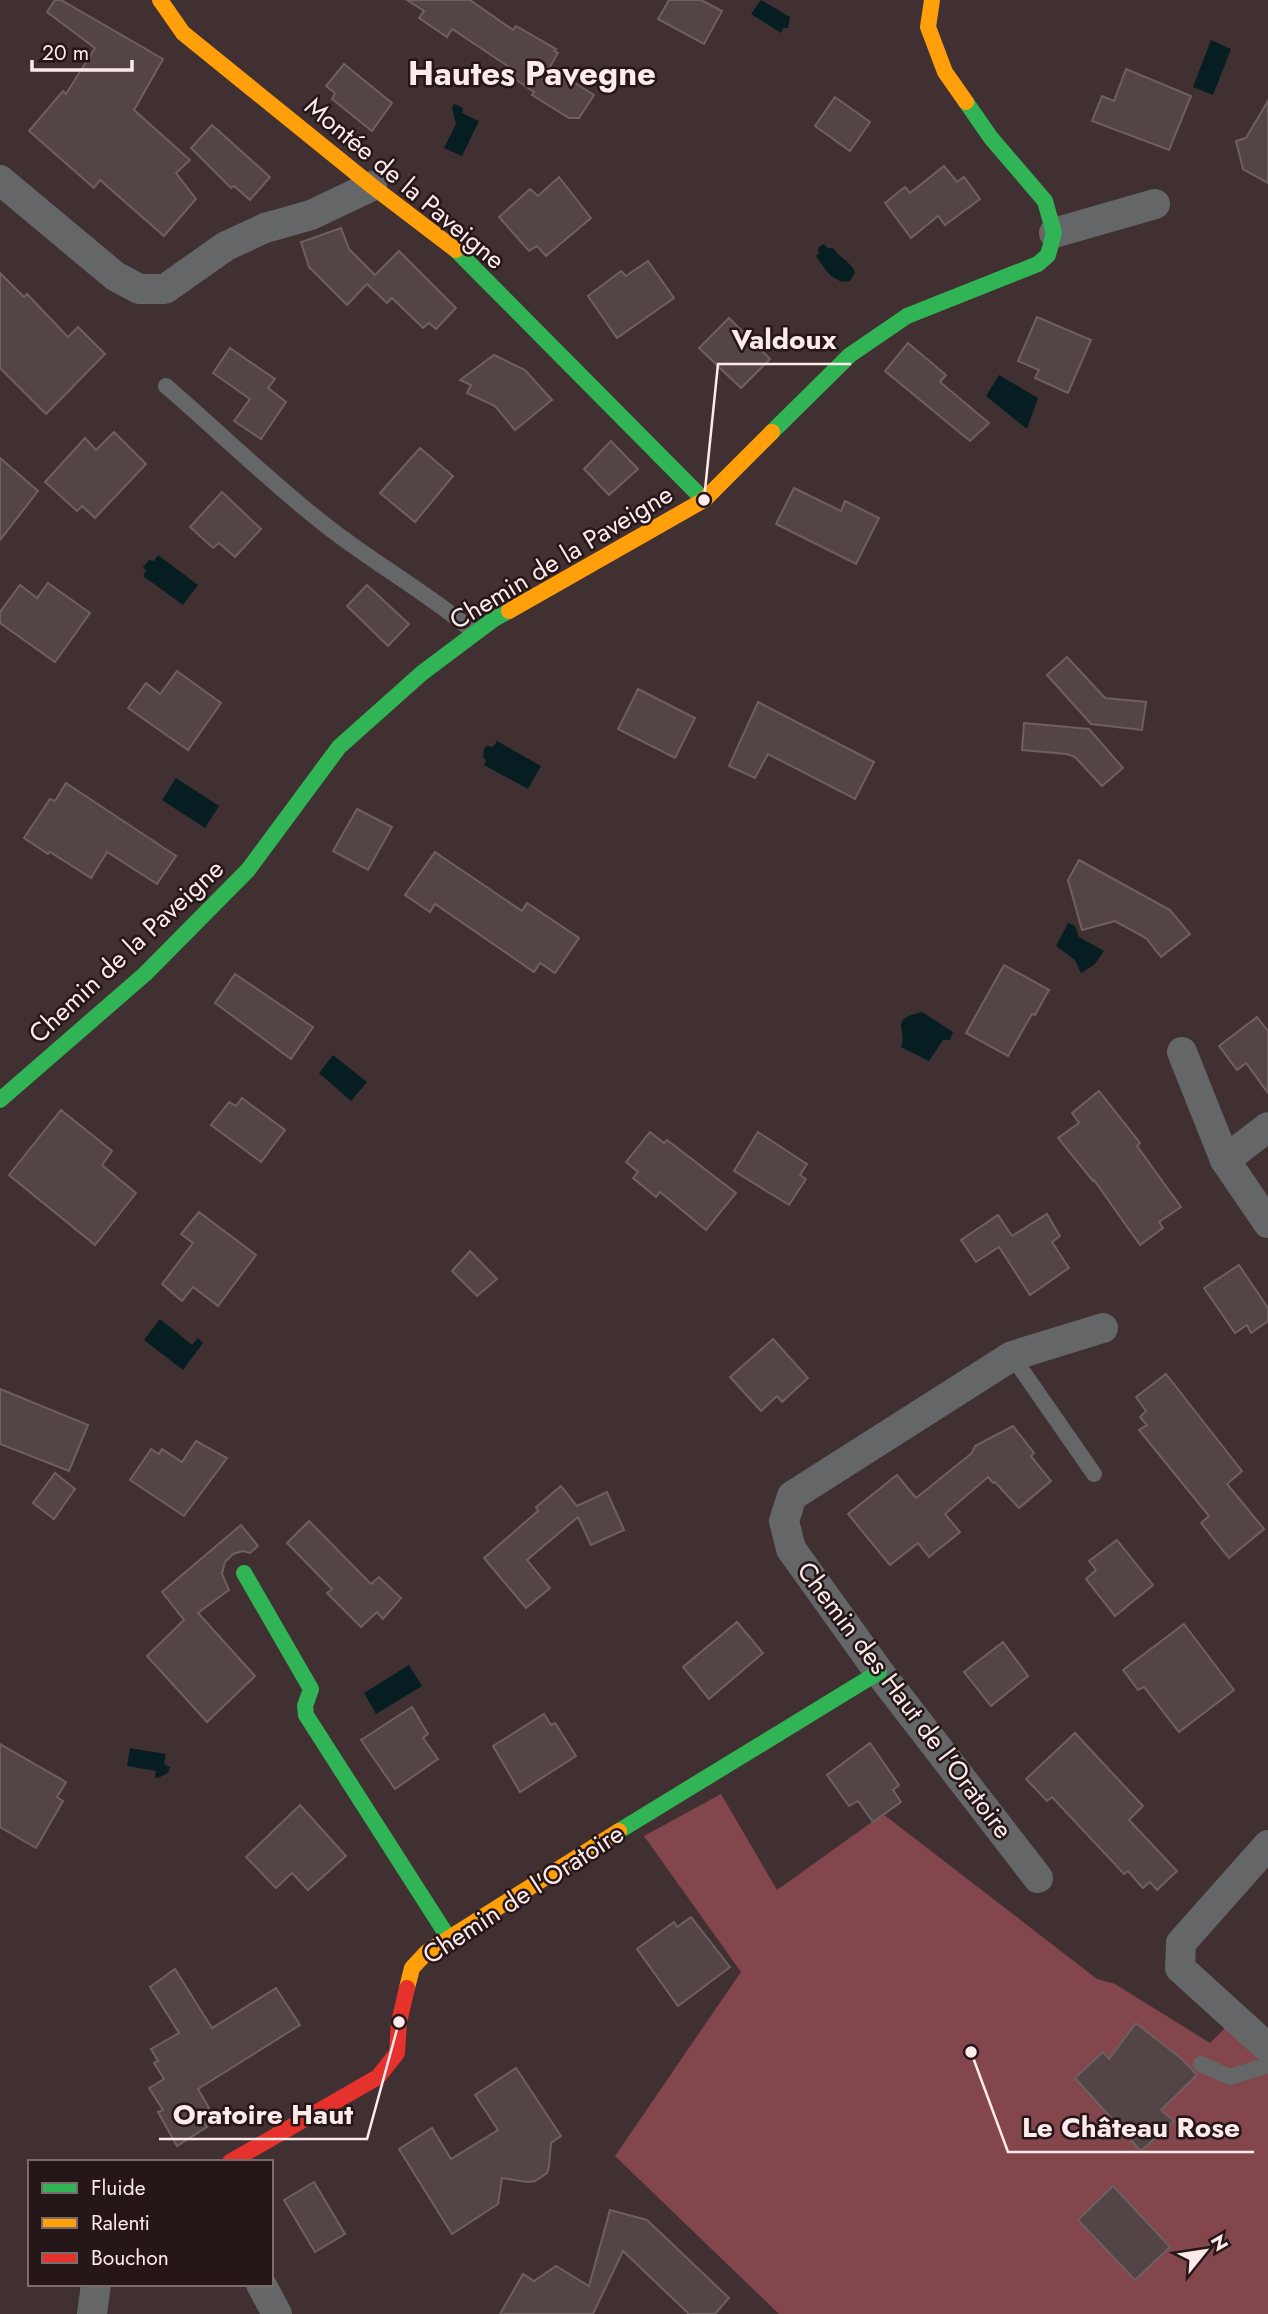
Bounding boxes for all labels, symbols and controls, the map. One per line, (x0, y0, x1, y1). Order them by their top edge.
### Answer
scale bar (32, 28, 131, 72)
text: 20 m (42, 38, 89, 68)
district label: Hautes Pavegne (408, 50, 656, 97)
street label: Montée de la Paveigne (297, 88, 513, 278)
callout: Valdoux (718, 315, 851, 364)
text: Valdoux (730, 319, 837, 360)
street label: Chemin de la Paveigne (442, 475, 680, 639)
street label: Chemin de la Paveigne (20, 850, 232, 1052)
street label: Chemin des Haut de l'Oratoire (788, 1553, 1022, 1847)
street label: Chemin de l'Oratoire (415, 1815, 631, 1973)
callout: Oratoire Haut (159, 2090, 367, 2139)
text: Oratoire Haut (173, 2094, 353, 2135)
callout: Le Château Rose (1008, 2103, 1254, 2152)
text: Le Château Rose (1022, 2107, 1240, 2148)
legend (28, 2160, 273, 2286)
text: Fluide (91, 2173, 146, 2203)
text: Ralenti (91, 2208, 150, 2238)
north arrow (1170, 2216, 1240, 2286)
text: N (1204, 2229, 1235, 2256)
text: Bouchon (91, 2243, 169, 2273)

